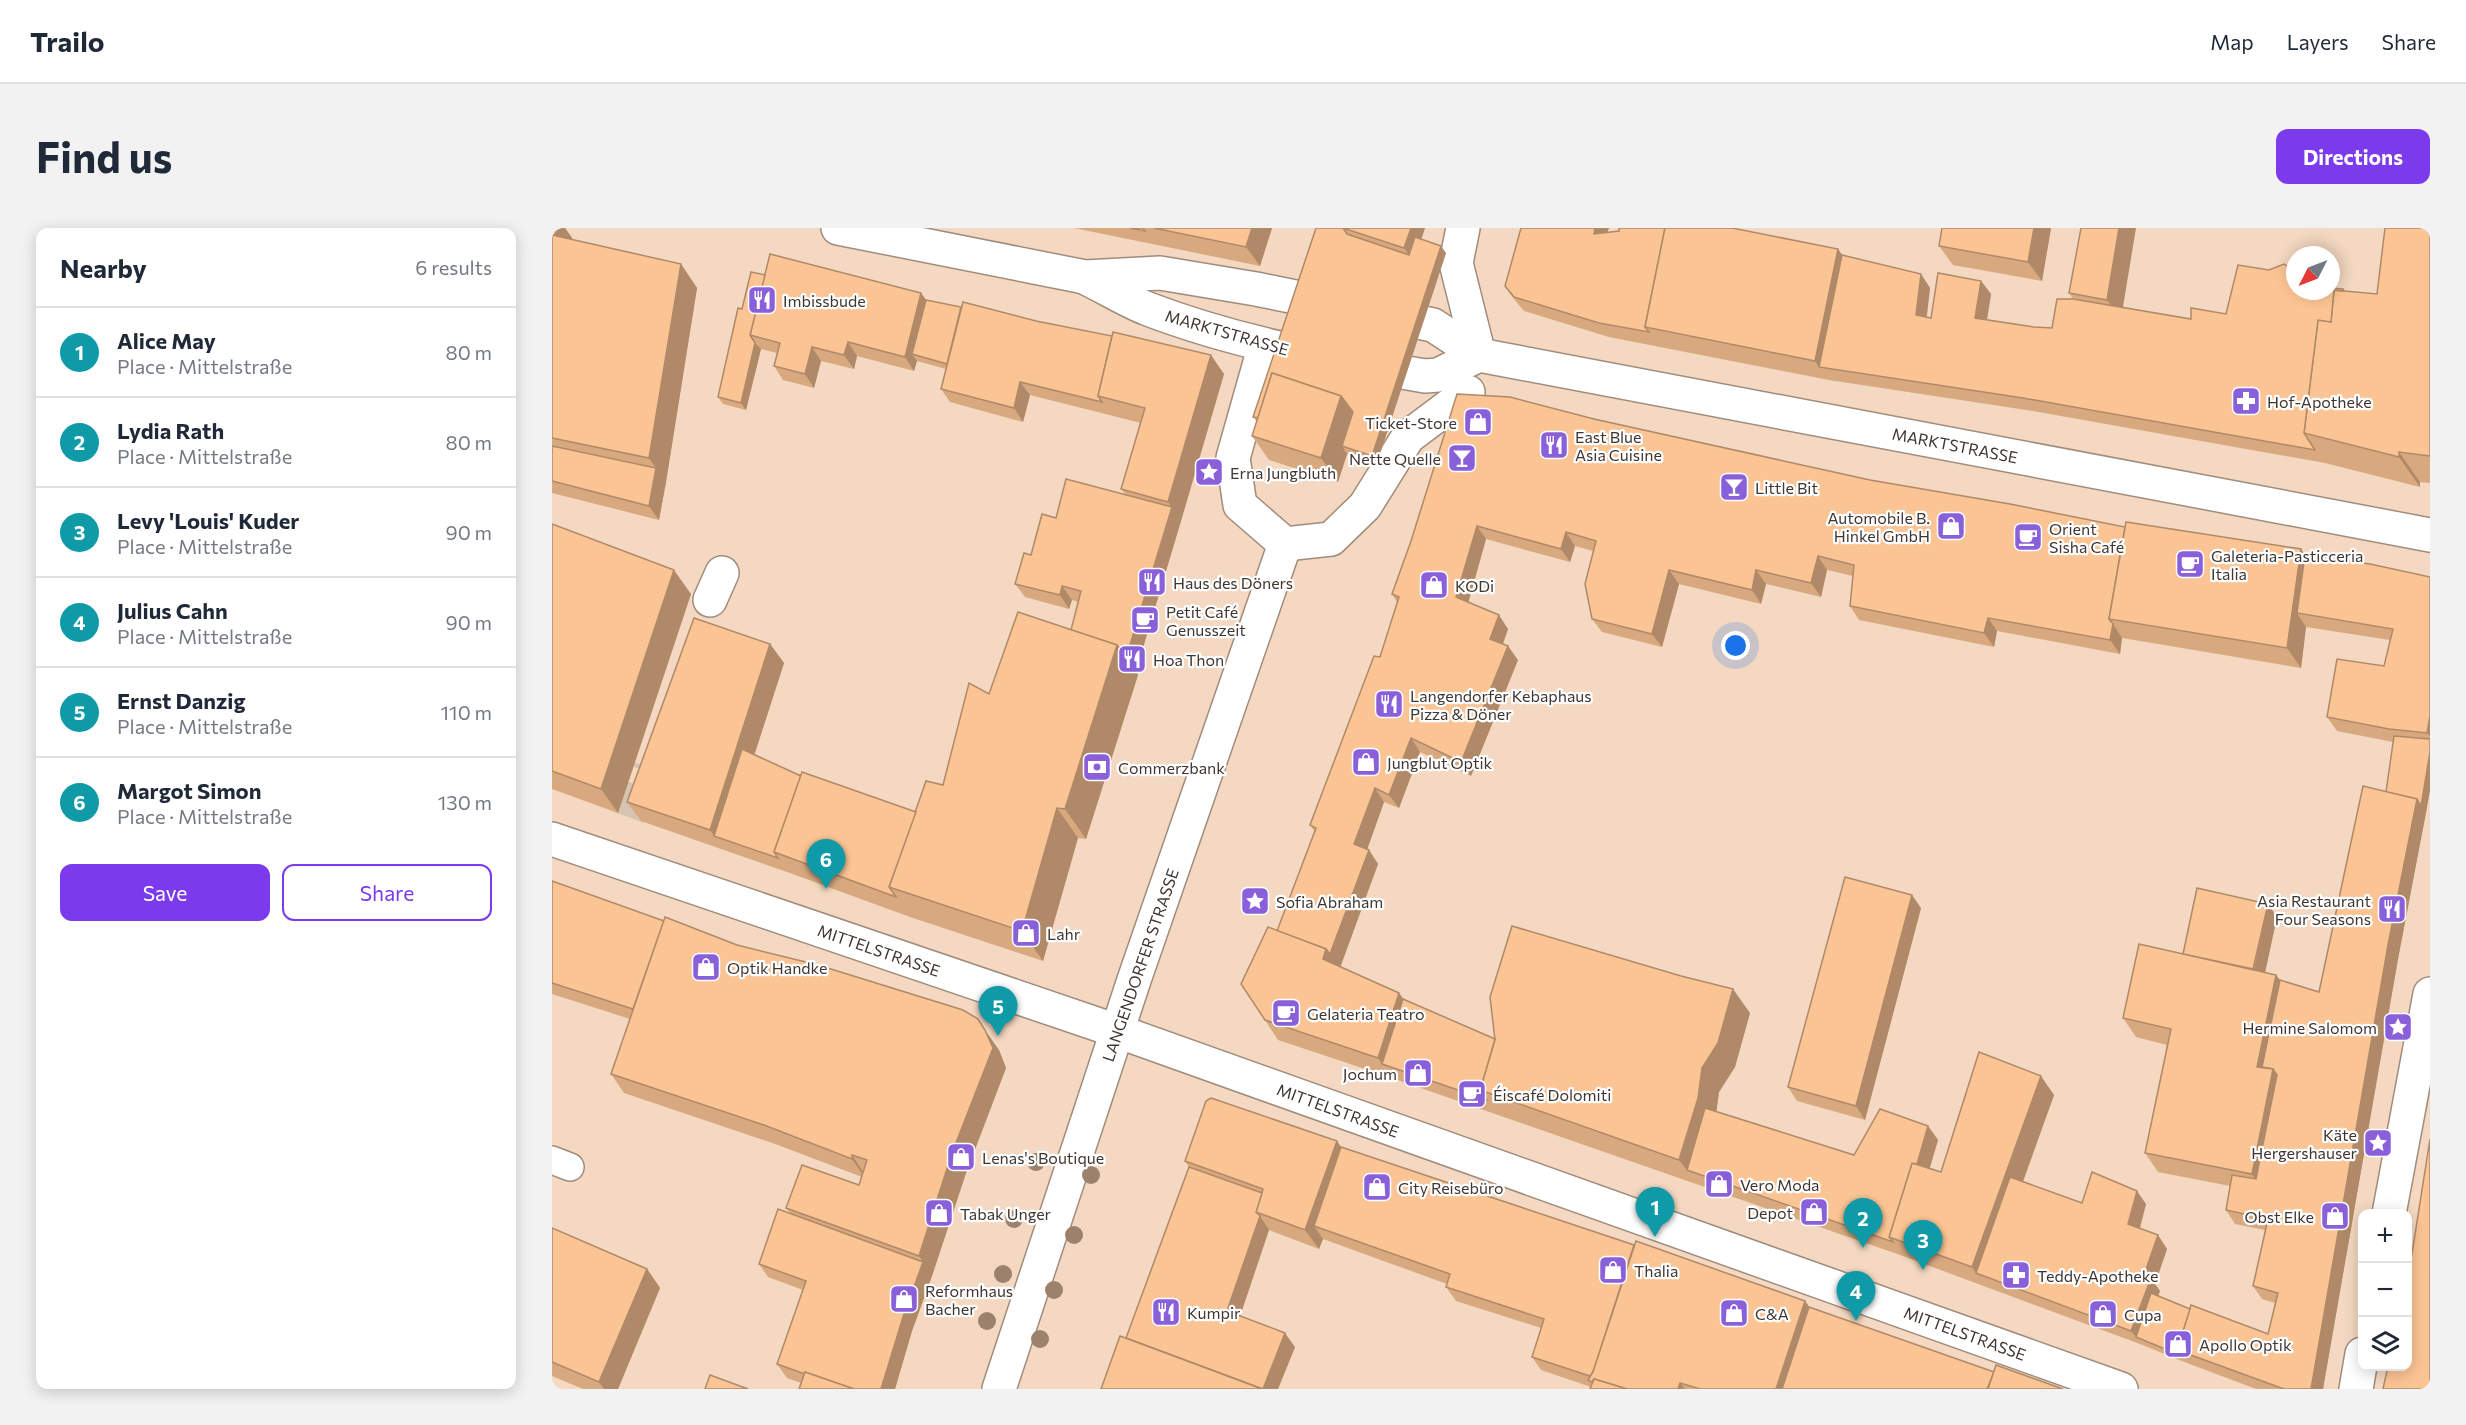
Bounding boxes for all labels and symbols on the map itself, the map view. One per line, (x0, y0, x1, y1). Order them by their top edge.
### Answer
north arrow (2286, 246, 2340, 300)
restaurant icon: Imbissbude (746, 284, 778, 316)
place label: Imbissbude (783, 291, 866, 310)
street label: MARKTSTRASSE (1163, 305, 1291, 359)
pharmacy icon: Hof-Apotheke (2230, 385, 2262, 417)
place label: Hof-Apotheke (2267, 392, 2372, 411)
shop icon: Ticket-Store (1462, 406, 1494, 438)
place label: Ticket-Store (1365, 413, 1457, 432)
street label: MARKTSTRASSE (1891, 424, 2019, 466)
place label: East Blue Asia Cuisine (1575, 427, 1662, 464)
restaurant icon: East Blue Asia Cuisine (1538, 429, 1570, 461)
bar icon: Nette Quelle (1446, 442, 1478, 474)
place label: Nette Quelle (1349, 449, 1441, 468)
place icon: Erna Jungbluth (1193, 456, 1225, 488)
place label: Erna Jungbluth (1230, 463, 1336, 482)
bar icon: Little Bit (1718, 471, 1750, 503)
place label: Little Bit (1755, 478, 1818, 497)
place label: Automobile B. Hinkel GmbH (1827, 508, 1930, 545)
shop icon: Automobile B. Hinkel GmbH (1935, 510, 1967, 542)
place label: Orient Sisha Café (2049, 519, 2124, 556)
cafe icon: Orient Sisha Café (2012, 521, 2044, 553)
place label: Galeteria-Pasticceria Italia (2211, 546, 2363, 583)
cafe icon: Galeteria-Pasticceria Italia (2174, 548, 2206, 580)
restaurant icon: Haus des Döners (1136, 566, 1168, 598)
shop icon: KODi (1418, 569, 1450, 601)
place label: Haus des Döners (1173, 573, 1293, 592)
place label: KODi (1455, 576, 1494, 595)
place label: Petit Café Genusszeit (1166, 602, 1246, 639)
cafe icon: Petit Café Genusszeit (1129, 604, 1161, 636)
your location (1721, 631, 1750, 660)
restaurant icon: Hoa Thon (1116, 643, 1148, 675)
place label: Hoa Thon (1153, 650, 1224, 669)
place label: Langendorfer Kebaphaus Pizza & Döner (1410, 686, 1592, 723)
restaurant icon: Langendorfer Kebaphaus Pizza & Döner (1373, 688, 1405, 720)
shop icon: Jungblut Optik (1350, 746, 1382, 778)
bank icon: Commerzbank (1081, 751, 1113, 783)
place label: Jungblut Optik (1387, 753, 1493, 772)
place label: Commerzbank (1118, 758, 1225, 777)
pin: 6 (806, 840, 846, 889)
street label: LANGENDORFER STRASSE (1098, 866, 1182, 1064)
place icon: Sofia Abraham (1239, 885, 1271, 917)
place label: Asia Restaurant Four Seasons (2257, 891, 2371, 928)
place label: Sofia Abraham (1276, 892, 1383, 911)
restaurant icon: Asia Restaurant Four Seasons (2376, 893, 2408, 925)
shop icon: Lahr (1010, 917, 1042, 949)
street label: MITTELSTRASSE (815, 920, 943, 980)
place label: Lahr (1047, 924, 1081, 943)
shop icon: Optik Handke (690, 951, 722, 983)
place label: Optik Handke (727, 958, 827, 977)
pin: 5 (978, 986, 1018, 1036)
cafe icon: Gelateria Teatro (1270, 997, 1302, 1029)
place label: Gelateria Teatro (1307, 1004, 1424, 1023)
place icon: Hermine Salomom (2382, 1011, 2414, 1043)
place label: Hermine Salomom (2243, 1018, 2377, 1037)
shop icon: Jochum (1402, 1057, 1434, 1089)
place label: Jochum (1343, 1064, 1397, 1083)
cafe icon: Éiscafé Dolomiti (1456, 1078, 1488, 1110)
street label: MITTELSTRASSE (1274, 1079, 1402, 1141)
place label: Éiscafé Dolomiti (1493, 1085, 1611, 1104)
place label: Käte Hergershauser (2251, 1125, 2358, 1162)
place icon: Käte Hergershauser (2362, 1127, 2394, 1159)
shop icon: Lenas's Boutique (945, 1141, 977, 1173)
place label: Lenas's Boutique (982, 1148, 1104, 1167)
shop icon: Vero Moda (1703, 1168, 1735, 1200)
shop icon: City Reisebüro (1361, 1171, 1393, 1203)
place label: Vero Moda (1740, 1175, 1820, 1194)
place label: City Reisebüro (1398, 1178, 1504, 1197)
pin: 1 (1636, 1188, 1674, 1237)
shop icon: Depot (1798, 1196, 1830, 1228)
shop icon: Tabak Unger (923, 1197, 955, 1229)
pin: 2 (1844, 1198, 1882, 1248)
shop icon: Obst Elke (2319, 1200, 2351, 1232)
place label: Depot (1747, 1203, 1793, 1222)
place label: Tabak Unger (960, 1204, 1052, 1223)
place label: Obst Elke (2244, 1207, 2314, 1226)
pin: 3 (1904, 1220, 1942, 1270)
shop icon: Thalia (1597, 1254, 1629, 1286)
pharmacy icon: Teddy-Apotheke (2000, 1259, 2032, 1291)
place label: Thalia (1634, 1261, 1678, 1280)
place label: Teddy-Apotheke (2037, 1266, 2159, 1285)
pin: 4 (1836, 1272, 1876, 1321)
place label: Reformhaus Bacher (925, 1281, 1013, 1318)
shop icon: Reformhaus Bacher (888, 1283, 920, 1315)
restaurant icon: Kumpir (1150, 1296, 1182, 1328)
shop icon: C&A (1718, 1297, 1750, 1329)
shop icon: Cupa (2087, 1298, 2119, 1330)
street label: MITTELSTRASSE (1901, 1302, 2029, 1364)
place label: Kumpir (1187, 1303, 1241, 1322)
place label: C&A (1755, 1304, 1789, 1323)
place label: Cupa (2124, 1305, 2162, 1324)
shop icon: Apollo Optik (2162, 1328, 2194, 1360)
place label: Apollo Optik (2199, 1335, 2292, 1354)

